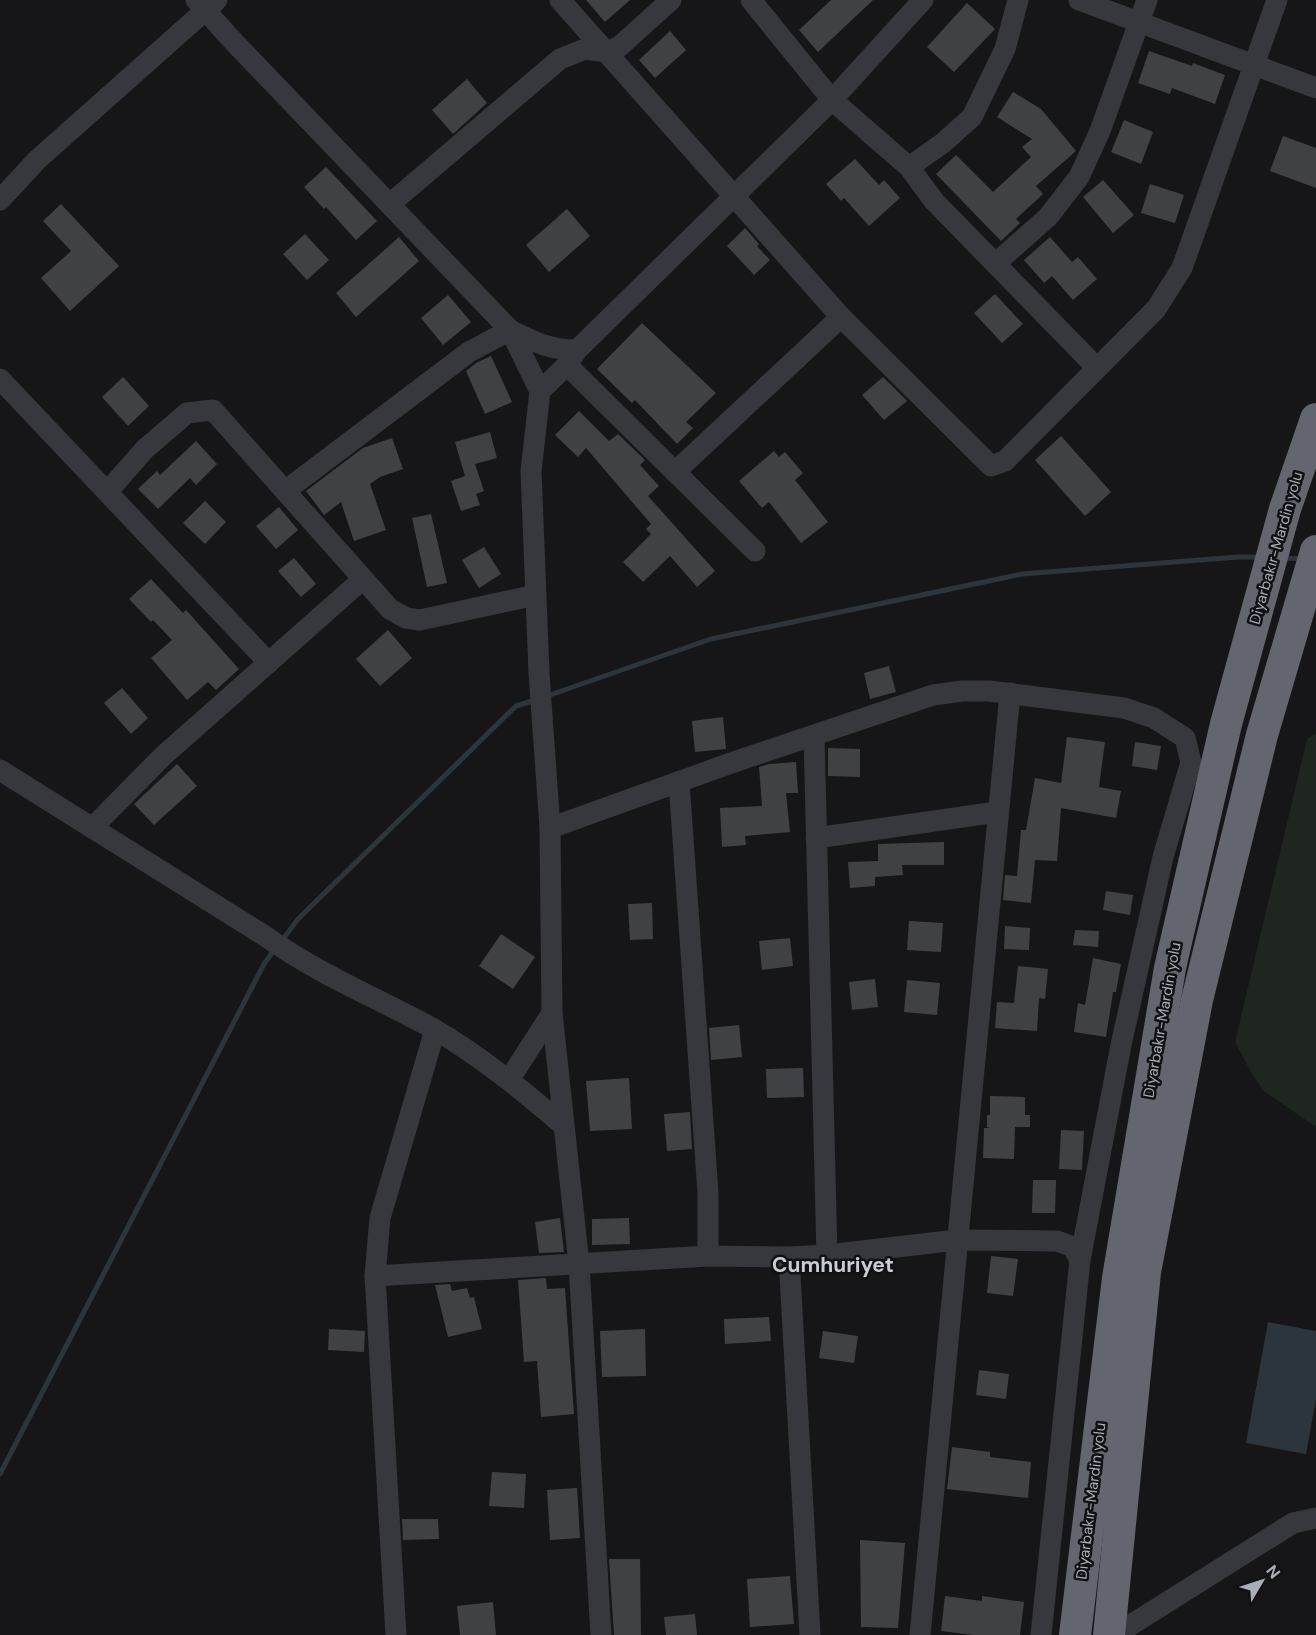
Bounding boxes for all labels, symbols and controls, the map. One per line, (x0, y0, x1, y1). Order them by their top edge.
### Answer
street label: Diyarbakır-Mardin yolu (1245, 469, 1307, 627)
street label: Diyarbakır-Mardin yolu (1138, 941, 1186, 1099)
district label: Cumhuriyet (772, 1251, 894, 1279)
street label: Diyarbakır-Mardin yolu (1071, 1421, 1111, 1581)
north arrow (1232, 1551, 1292, 1611)
text: N (1261, 1561, 1285, 1583)

